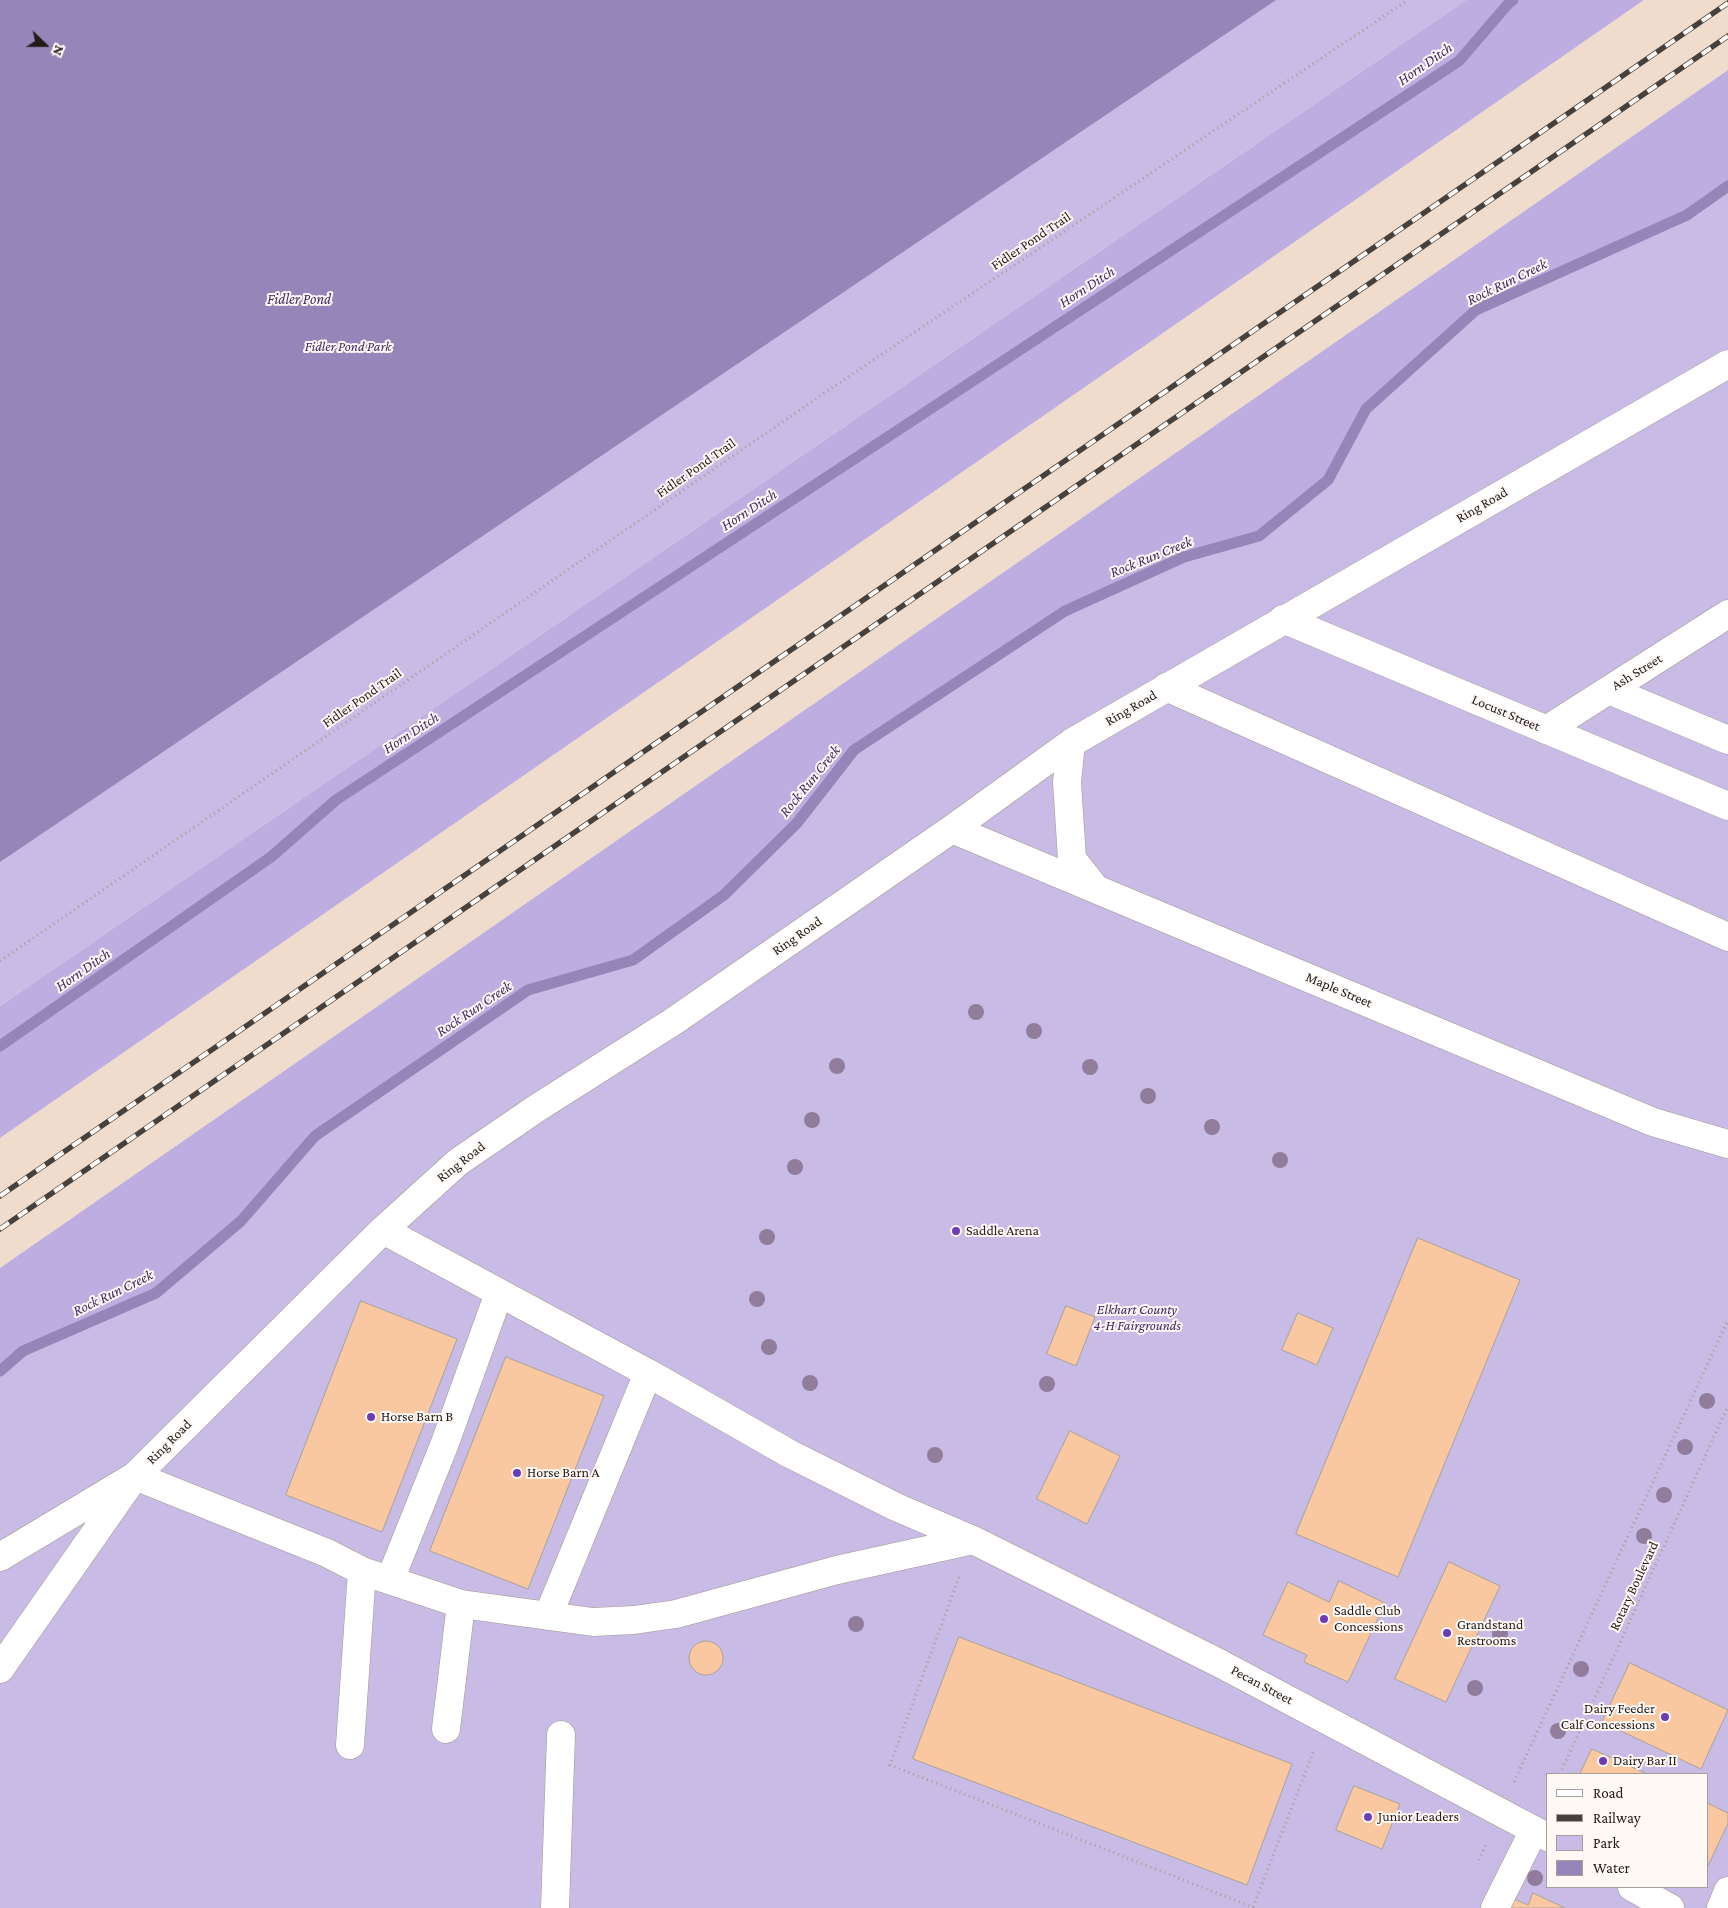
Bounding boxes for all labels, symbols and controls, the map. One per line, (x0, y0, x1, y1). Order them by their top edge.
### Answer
north arrow (20, 20, 70, 70)
water label: Horn Ditch (1394, 39, 1456, 89)
text: N (50, 43, 68, 58)
street label: Fidler Pond Trail (988, 208, 1074, 274)
water label: Rock Run Creek (1464, 255, 1550, 309)
water label: Horn Ditch (1056, 262, 1118, 312)
water label: Fidler Pond (267, 290, 331, 308)
park label: Fidler Pond Park (305, 339, 391, 355)
street label: Fidler Pond Trail (653, 435, 739, 501)
street label: Ring Road (1453, 484, 1511, 526)
water label: Horn Ditch (718, 485, 780, 535)
water label: Rock Run Creek (1107, 532, 1195, 582)
street label: Ash Street (1609, 650, 1665, 694)
street label: Fidler Pond Trail (319, 665, 405, 731)
street label: Ring Road (1102, 687, 1160, 729)
street label: Locust Street (1469, 691, 1543, 735)
water label: Horn Ditch (380, 708, 442, 758)
water label: Rock Run Creek (776, 742, 844, 820)
street label: Ring Road (769, 913, 825, 959)
water label: Horn Ditch (52, 945, 114, 995)
street label: Maple Street (1303, 968, 1375, 1012)
water label: Rock Run Creek (433, 977, 515, 1041)
street label: Ring Road (433, 1138, 489, 1186)
place label: Saddle Arena (966, 1223, 1039, 1239)
marker: Saddle Arena (950, 1225, 962, 1237)
water label: Rock Run Creek (70, 1266, 156, 1320)
park label: Elkhart County 4-H Fairgrounds (1093, 1302, 1181, 1334)
place label: Horse Barn B (381, 1409, 453, 1425)
marker: Horse Barn B (365, 1411, 377, 1423)
street label: Ring Road (143, 1416, 195, 1468)
place label: Horse Barn A (527, 1465, 600, 1481)
marker: Horse Barn A (511, 1467, 523, 1479)
street label: Rotary Boulevard (1606, 1539, 1662, 1633)
place label: Saddle Club Concessions (1334, 1603, 1403, 1635)
marker: Saddle Club Concessions (1318, 1613, 1330, 1625)
place label: Grandstand Restrooms (1457, 1617, 1523, 1650)
marker: Grandstand Restrooms (1441, 1627, 1453, 1639)
street label: Pecan Street (1228, 1662, 1296, 1708)
place label: Dairy Feeder Calf Concessions (1561, 1701, 1655, 1734)
marker: Dairy Feeder Calf Concessions (1659, 1711, 1671, 1723)
place label: Dairy Bar II (1613, 1753, 1677, 1769)
marker: Dairy Bar II (1597, 1755, 1609, 1767)
legend (1546, 1773, 1708, 1888)
text: Road (1593, 1785, 1623, 1801)
place label: Junior Leaders (1378, 1809, 1459, 1825)
text: Railway (1593, 1810, 1641, 1826)
marker: Junior Leaders (1362, 1811, 1374, 1823)
text: Park (1593, 1835, 1620, 1851)
text: Water (1593, 1860, 1630, 1876)

